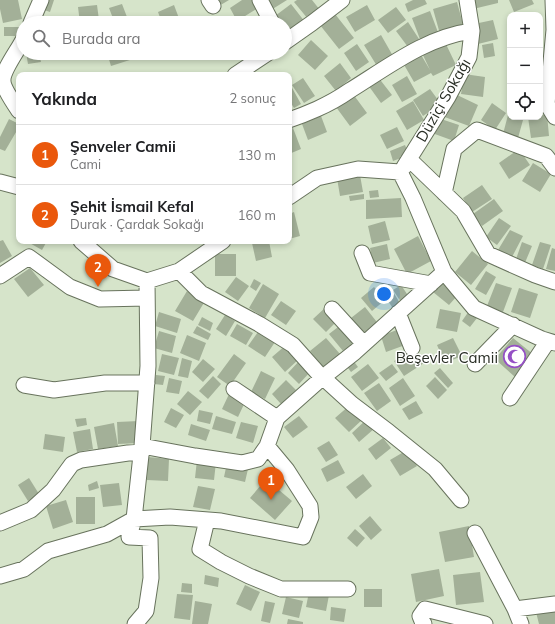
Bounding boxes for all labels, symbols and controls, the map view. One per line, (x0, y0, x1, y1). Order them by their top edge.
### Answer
map controls (507, 12, 543, 120)
button: + (507, 12, 543, 48)
search box (16, 16, 292, 60)
icon: search (30, 27, 52, 49)
text: Burada ara (62, 29, 141, 48)
button: − (507, 48, 543, 84)
street label: Düziçi Sokağı (411, 55, 475, 145)
button: locate (507, 84, 543, 120)
text: Yakında (32, 88, 97, 109)
text: 2 sonuç (229, 90, 276, 106)
text: Şenveler Camii (70, 137, 176, 156)
text: 1 (41, 147, 49, 163)
text: 130 m (238, 147, 276, 163)
text: Cami (70, 156, 101, 172)
text: Şehit İsmail Kefal (70, 197, 194, 216)
text: 2 (41, 207, 49, 223)
text: 160 m (238, 207, 276, 223)
text: Durak · Çardak Sokağı (70, 216, 204, 232)
pin: 2 (85, 254, 111, 287)
your location (374, 284, 394, 304)
mosque icon: Beşevler Camii (501, 344, 527, 370)
place label: Beşevler Camii (396, 348, 498, 367)
pin: 1 (258, 467, 284, 500)

